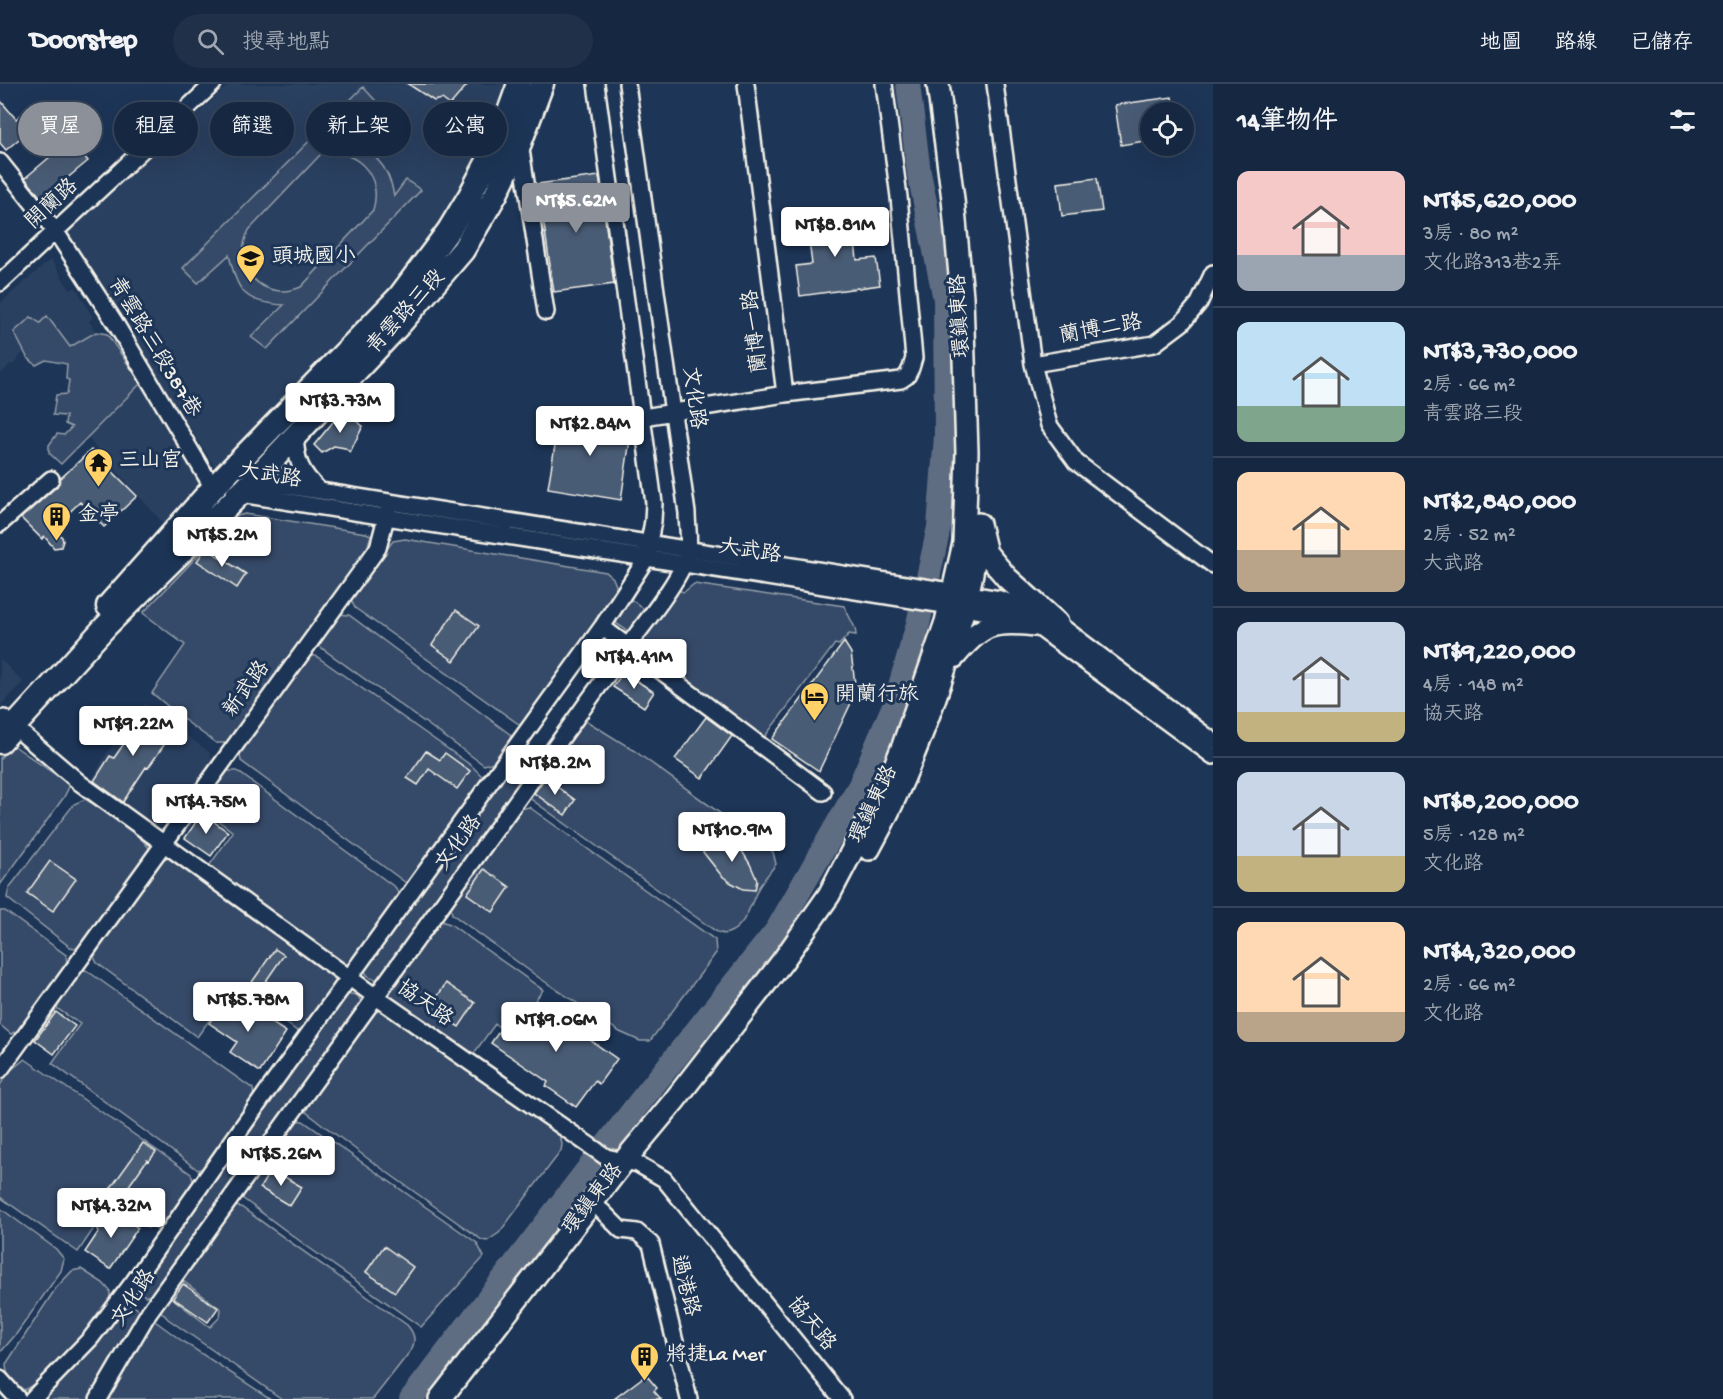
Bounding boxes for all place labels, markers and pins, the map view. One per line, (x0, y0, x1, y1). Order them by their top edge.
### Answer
pin: NT$5.62M (514, 183, 638, 234)
pin: NT$8.81M (773, 207, 897, 258)
school or university icon: 頭城國小 (235, 242, 267, 284)
place label: 頭城國小 (272, 244, 356, 271)
pin: NT$3.73M (278, 383, 402, 434)
pin: NT$2.84M (528, 406, 652, 457)
temple icon: 三山宮 (82, 446, 114, 488)
place label: 三山宮 (119, 448, 182, 475)
building icon: 金亭 (41, 500, 73, 542)
place label: 金亭 (78, 502, 120, 529)
pin: NT$5.2M (167, 517, 277, 568)
pin: NT$4.41M (572, 639, 696, 690)
hotel icon: 開蘭行旅 (798, 680, 830, 722)
place label: 開蘭行旅 (835, 682, 919, 709)
pin: NT$9.22M (71, 706, 195, 757)
pin: NT$8.2M (500, 745, 610, 796)
pin: NT$4.75M (144, 784, 268, 835)
pin: NT$10.9M (670, 812, 794, 863)
pin: NT$5.78M (186, 982, 310, 1033)
pin: NT$9.06M (494, 1002, 618, 1053)
pin: NT$5.26M (219, 1136, 343, 1187)
pin: NT$4.32M (49, 1188, 173, 1239)
building icon: 將捷La Mer (629, 1340, 661, 1382)
place label: 將捷La Mer (666, 1343, 767, 1369)

